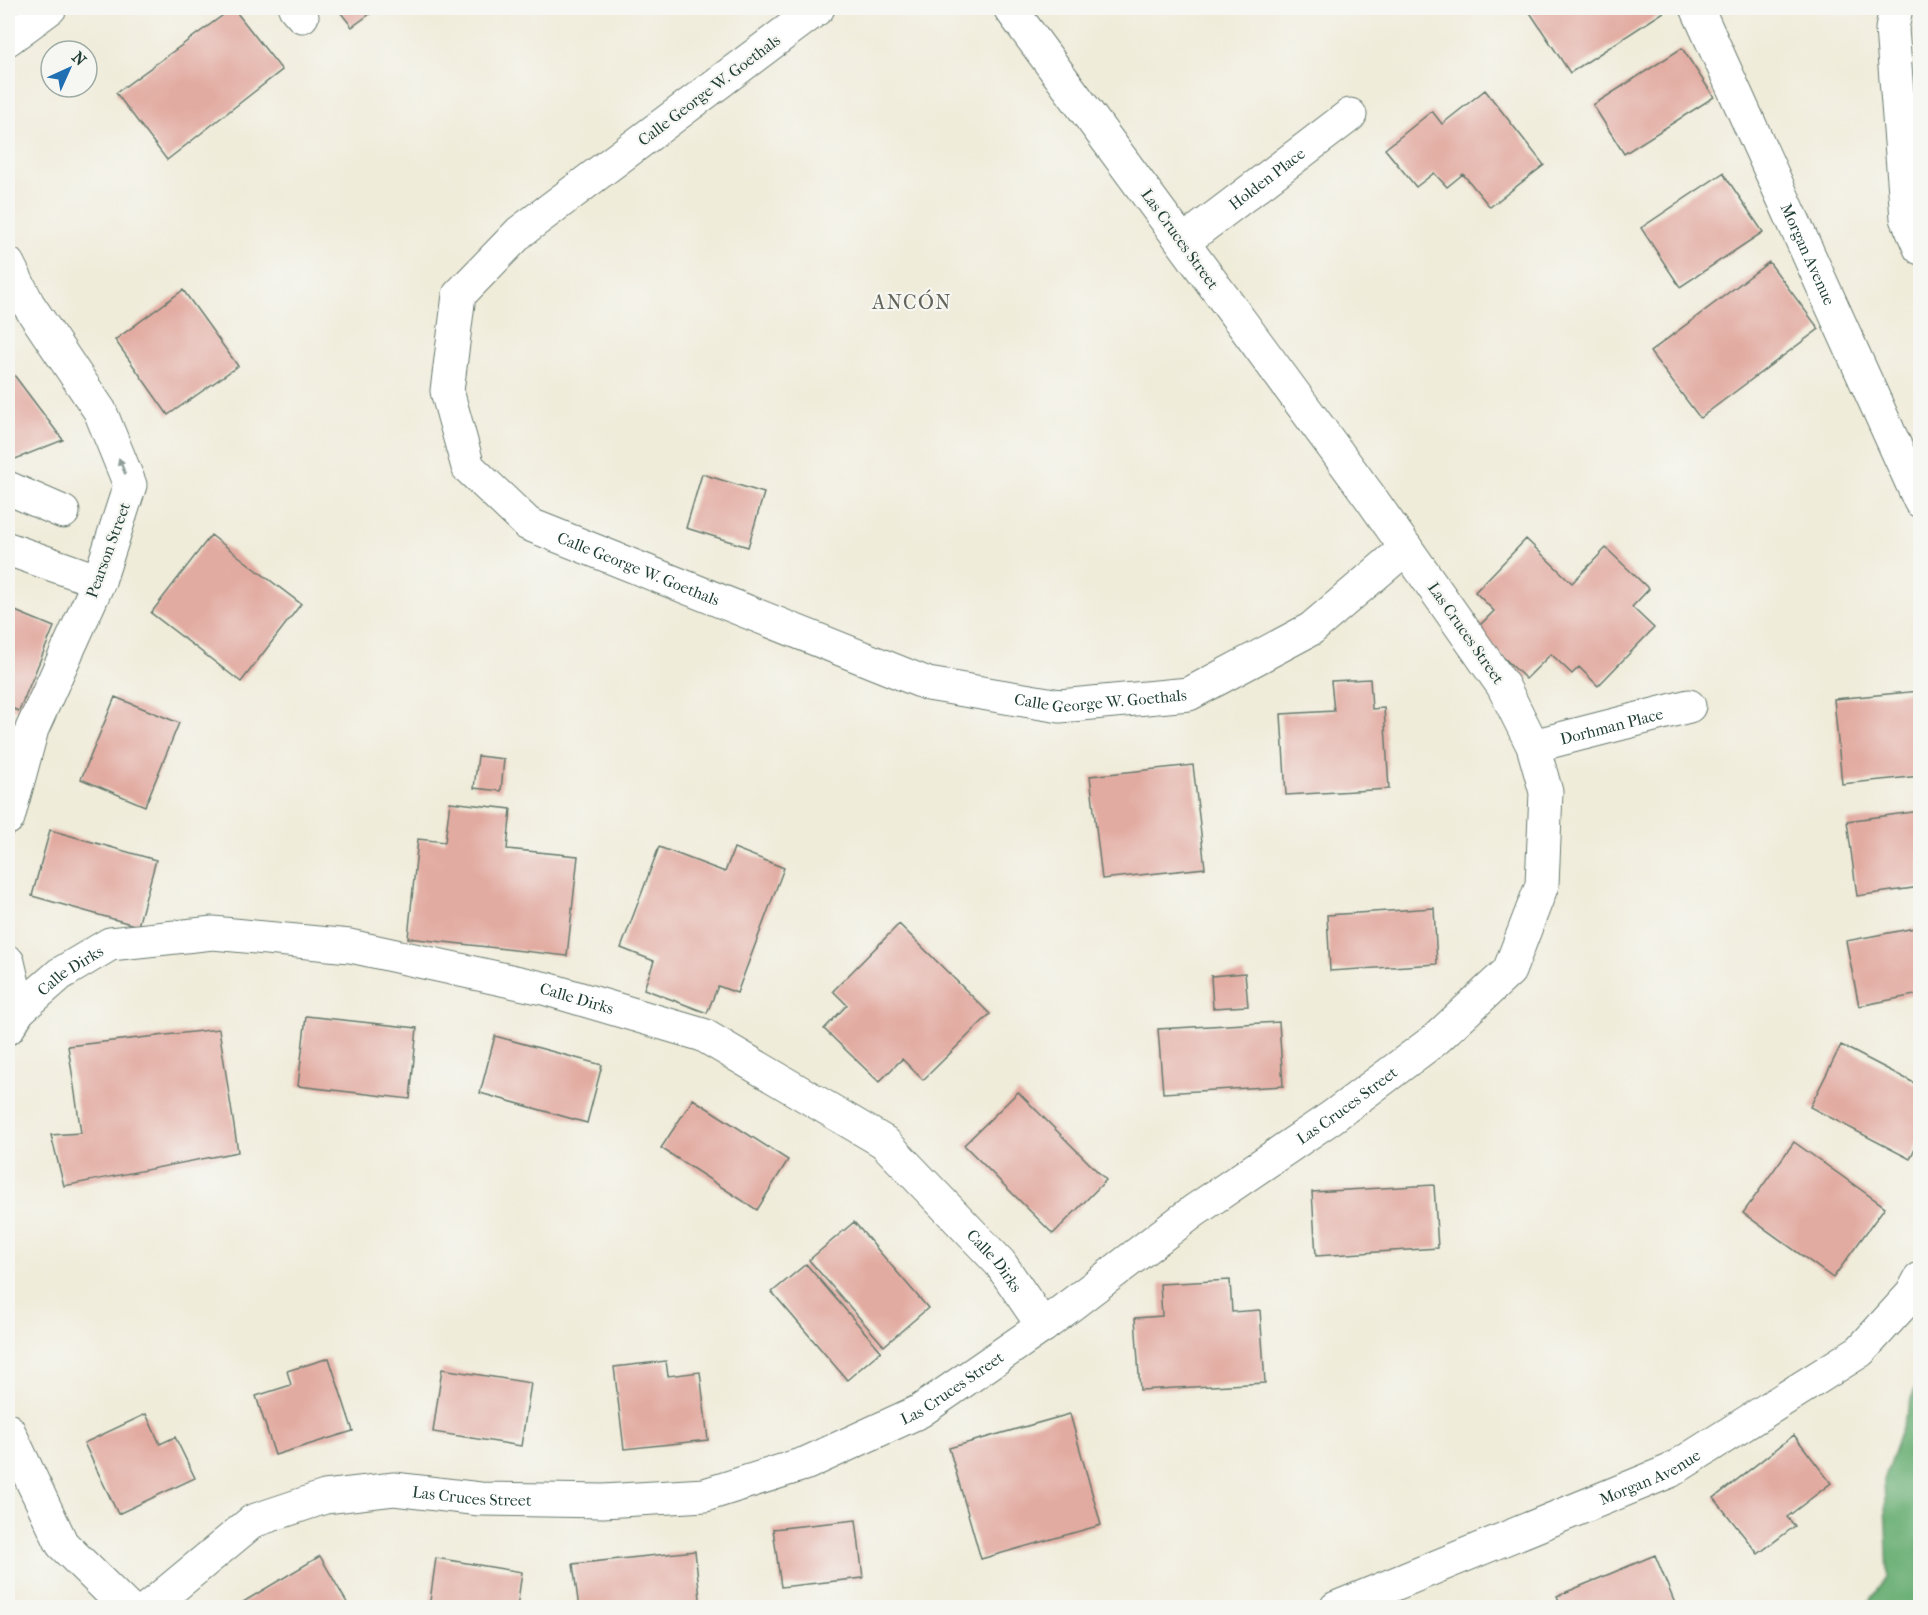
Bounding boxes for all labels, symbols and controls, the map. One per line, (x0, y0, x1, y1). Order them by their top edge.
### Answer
street label: Calle George W. Goethals (634, 30, 784, 150)
north arrow (39, 39, 99, 99)
text: N (68, 48, 91, 70)
street label: Holden Place (1225, 143, 1308, 213)
street label: Las Cruces Street (1137, 185, 1223, 293)
street label: Morgan Avenue (1777, 200, 1840, 308)
district label: ANCÓN (871, 289, 952, 314)
one-way arrow (117, 457, 127, 475)
street label: Pearson Street (82, 499, 134, 600)
street label: Calle George W. Goethals (555, 527, 723, 609)
street label: Las Cruces Street (1424, 579, 1508, 688)
street label: Calle George W. Goethals (1013, 685, 1188, 716)
street label: Dorhman Place (1558, 704, 1665, 748)
street label: Calle Dirks (33, 941, 106, 999)
street label: Calle Dirks (538, 978, 616, 1018)
street label: Las Cruces Street (1293, 1062, 1401, 1148)
street label: Calle Dirks (963, 1225, 1026, 1295)
street label: Las Cruces Street (897, 1347, 1007, 1428)
street label: Morgan Avenue (1596, 1445, 1704, 1509)
street label: Las Cruces Street (411, 1482, 532, 1509)

